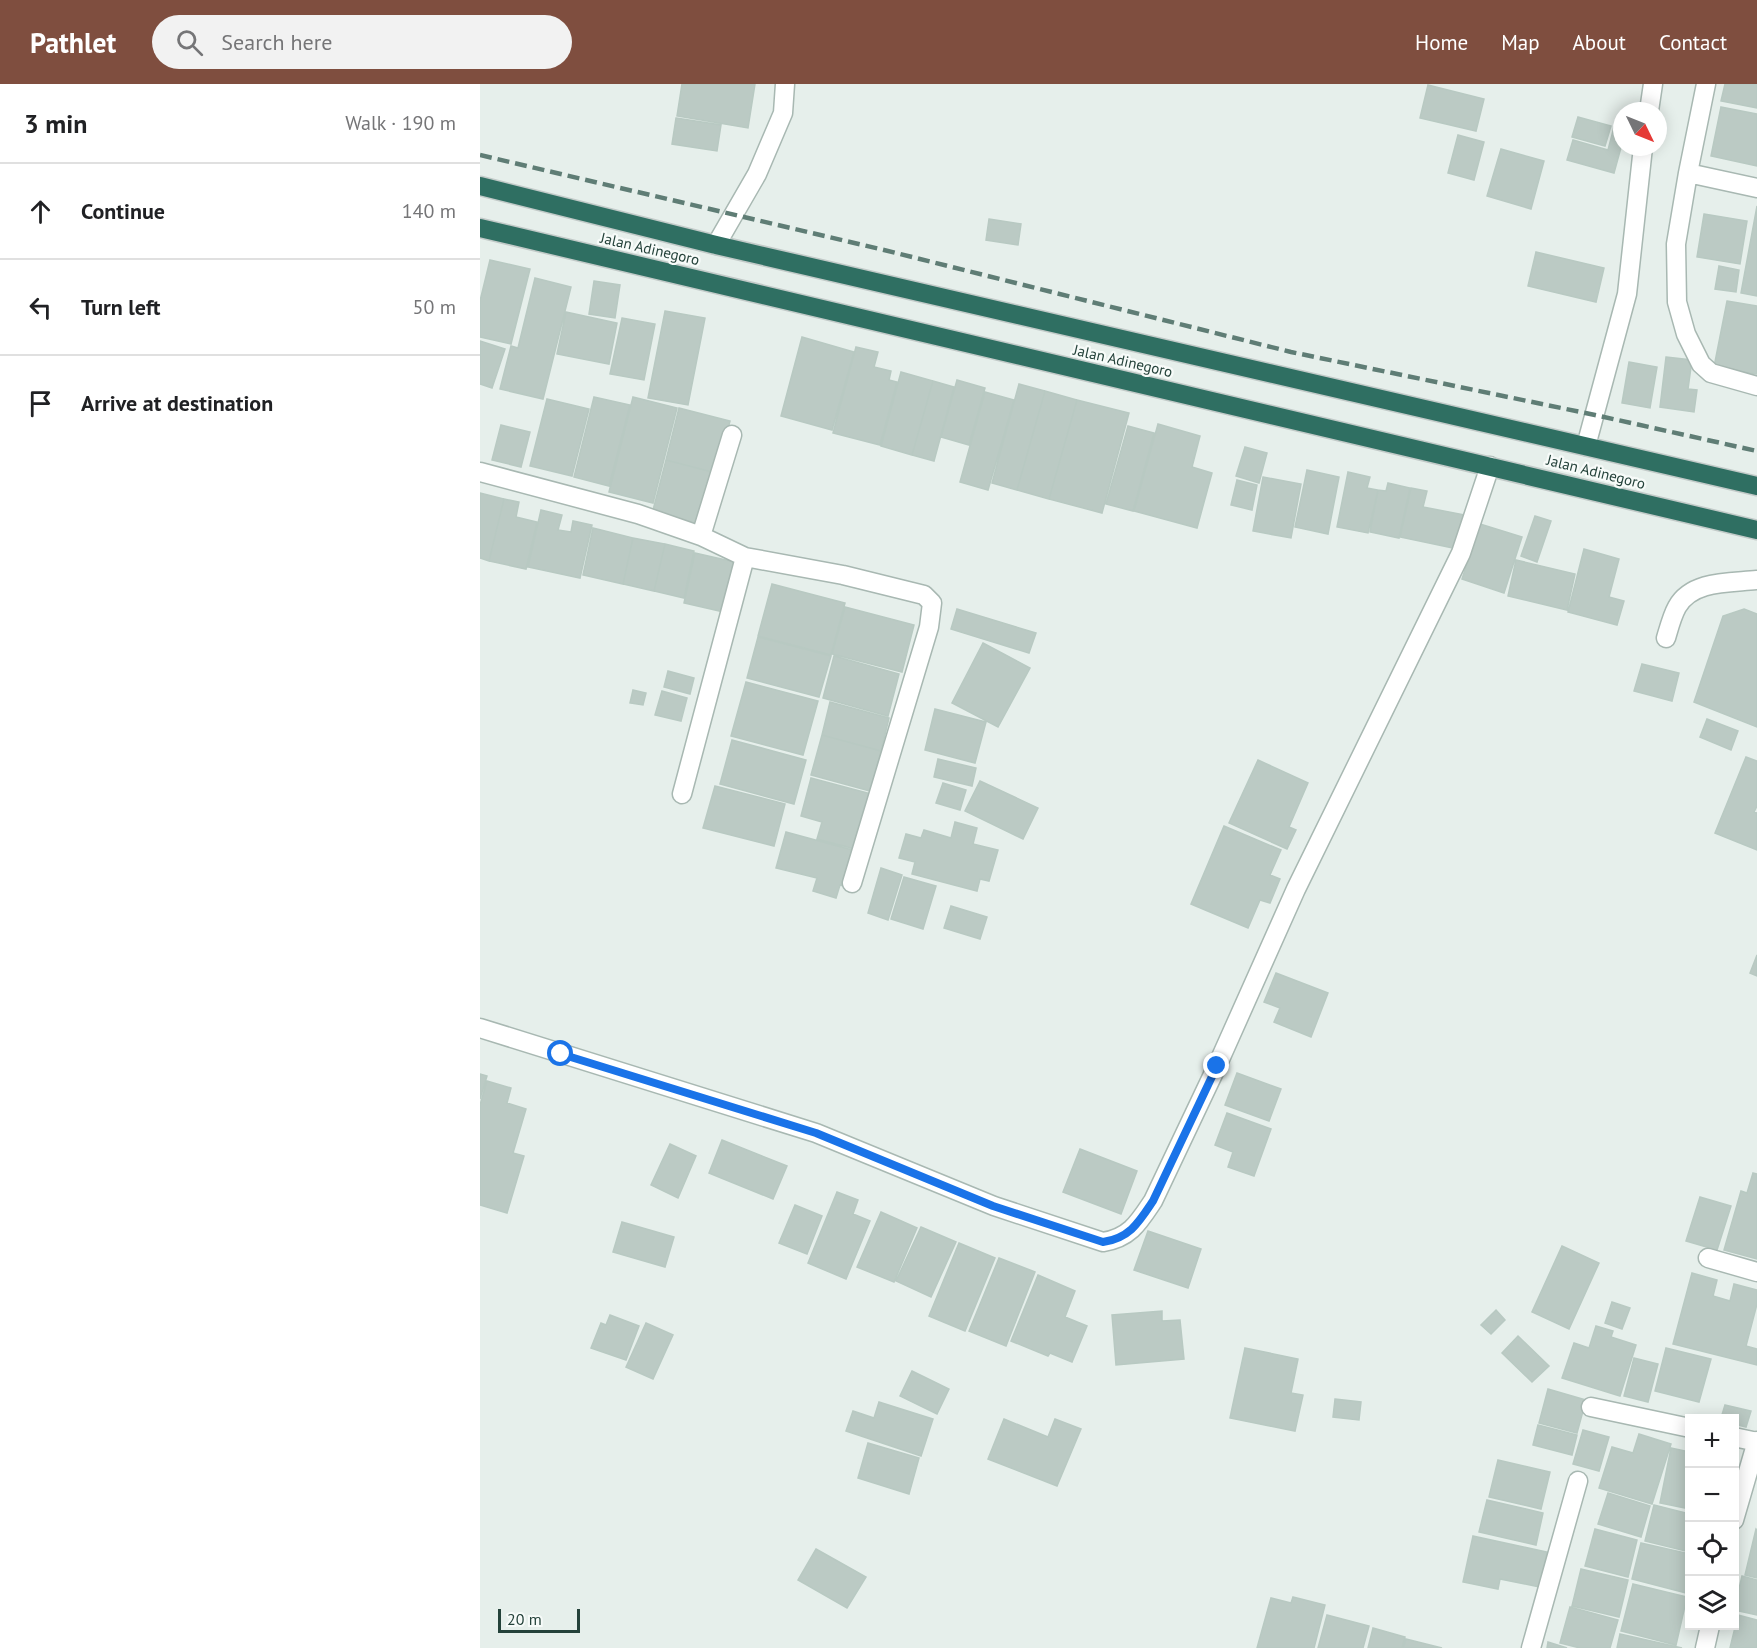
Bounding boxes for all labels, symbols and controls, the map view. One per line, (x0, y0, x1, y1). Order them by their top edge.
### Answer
search box (152, 15, 572, 69)
text: Pathlet (30, 24, 116, 61)
icon: search (173, 26, 206, 59)
text: Search here (221, 28, 332, 56)
text: Home (1415, 29, 1468, 56)
text: Map (1501, 29, 1540, 56)
text: About (1573, 29, 1626, 56)
text: Contact (1659, 29, 1727, 56)
north arrow (1613, 102, 1667, 156)
text: 3 min (24, 107, 87, 140)
text: Walk · 190 m (345, 110, 456, 136)
icon: ahead (24, 195, 57, 228)
text: Continue (81, 197, 165, 225)
text: 140 m (402, 198, 456, 224)
street label: Jalan Adinegoro (598, 228, 702, 269)
icon: left (24, 291, 57, 324)
text: Turn left (81, 293, 161, 321)
text: 50 m (413, 294, 456, 320)
street label: Jalan Adinegoro (1071, 340, 1175, 381)
icon: arrive (24, 387, 57, 420)
text: Arrive at destination (81, 389, 273, 417)
street label: Jalan Adinegoro (1544, 450, 1647, 493)
route start (547, 1040, 573, 1066)
route end (1203, 1052, 1229, 1078)
map controls (1685, 1414, 1739, 1630)
button: + (1685, 1414, 1739, 1468)
button: − (1685, 1468, 1739, 1522)
button: locate (1685, 1522, 1739, 1576)
button: layers (1685, 1576, 1739, 1630)
scale bar (498, 1606, 580, 1634)
text: 20 m (507, 1609, 542, 1629)

